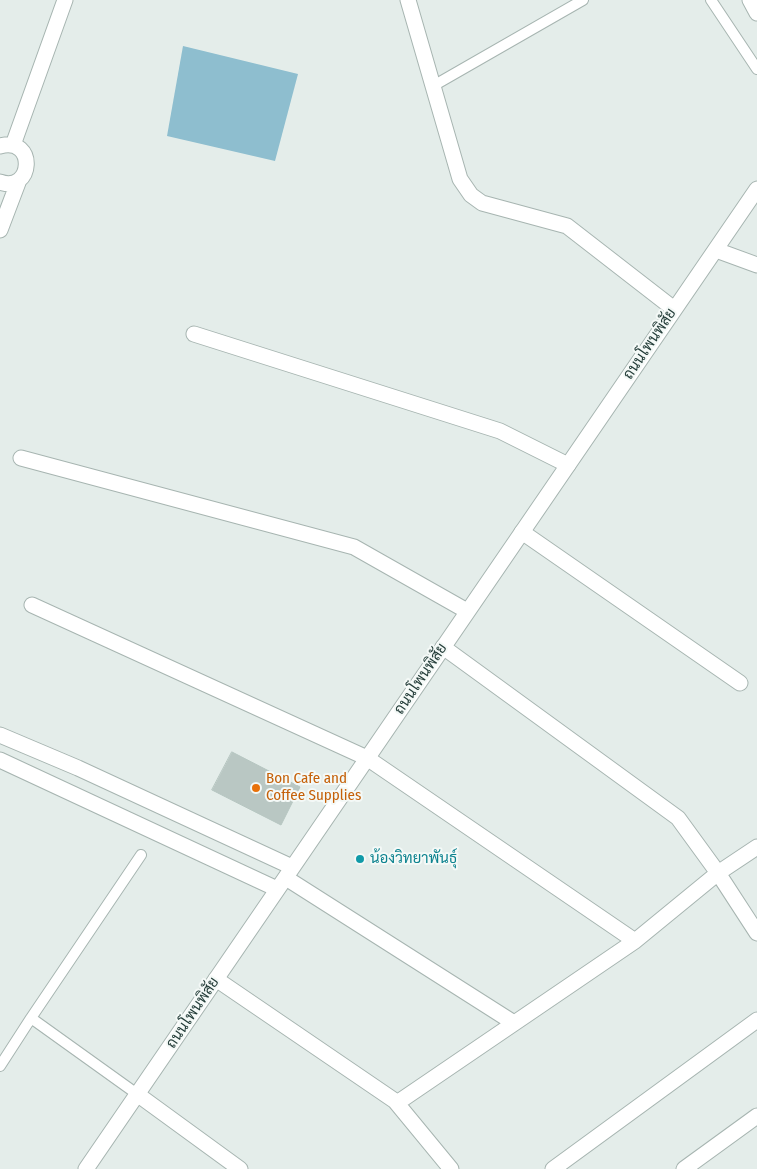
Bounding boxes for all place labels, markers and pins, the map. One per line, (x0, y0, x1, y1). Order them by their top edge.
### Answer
place label: Bon Cafe and Coffee Supplies (266, 770, 361, 805)
marker: Bon Cafe and Coffee Supplies (250, 782, 262, 794)
place label: น้องวิทยาพันธุ์ (370, 850, 457, 868)
marker: น้องวิทยาพันธุ์ (354, 853, 366, 865)

